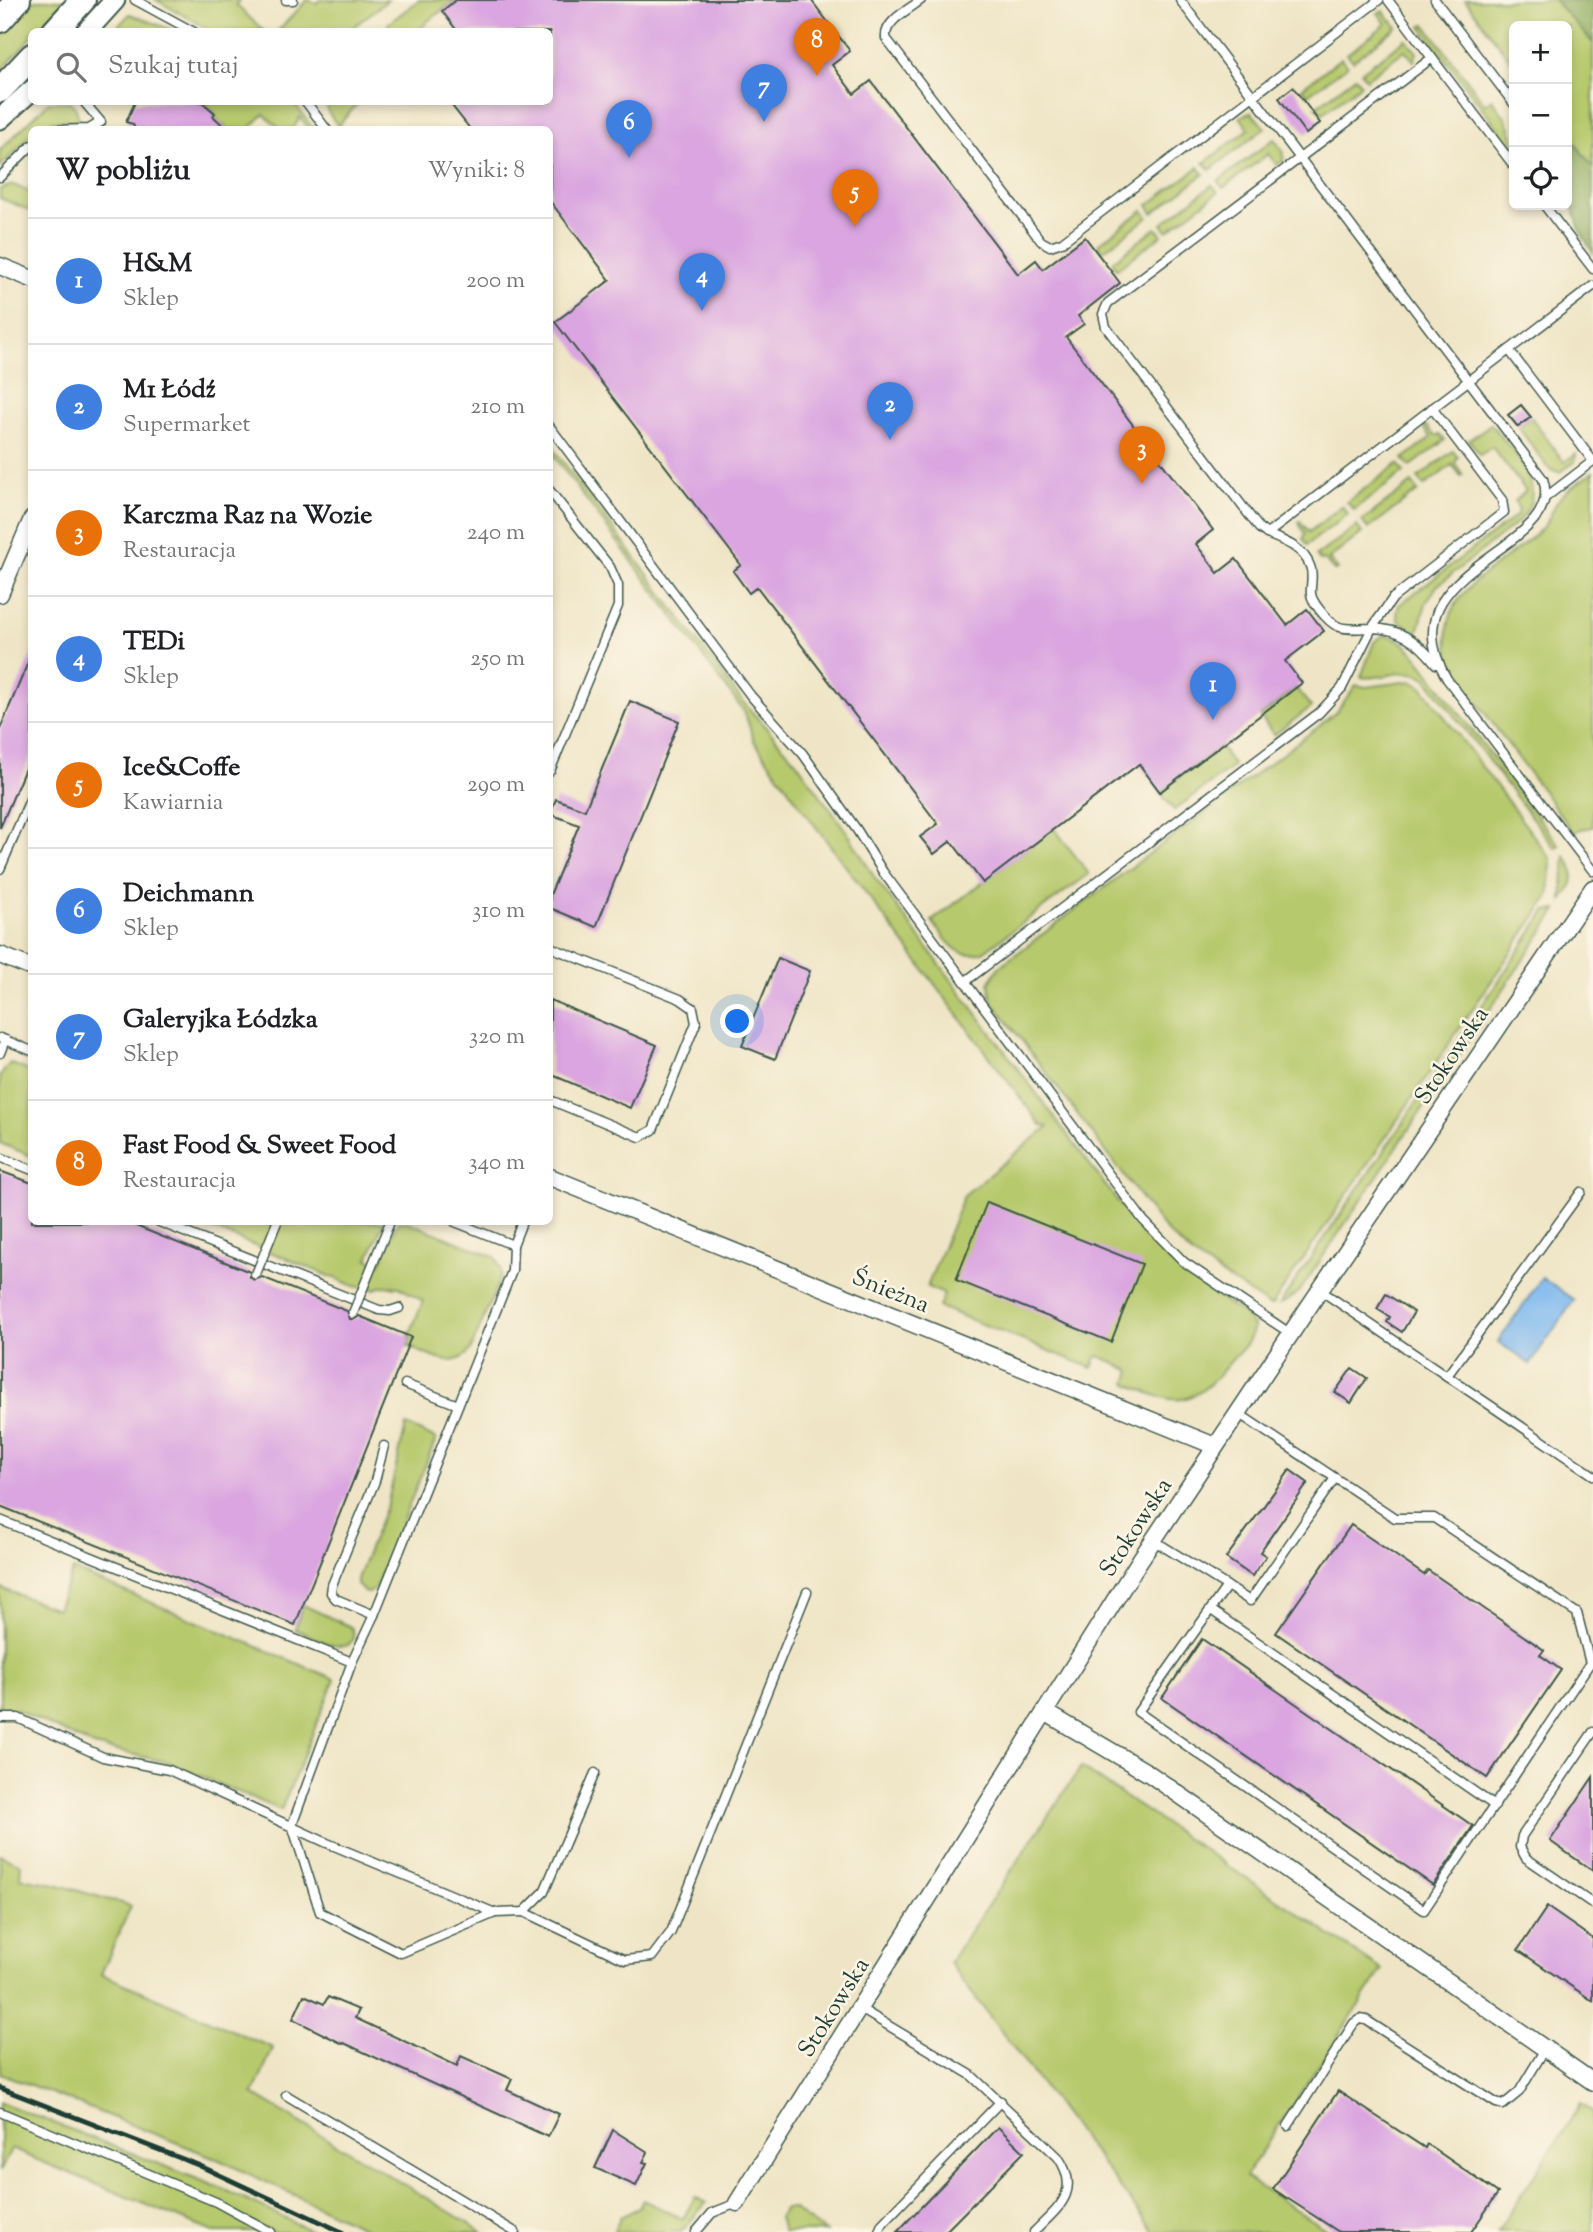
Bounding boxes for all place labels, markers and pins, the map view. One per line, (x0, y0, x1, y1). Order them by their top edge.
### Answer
pin: 8 (794, 18, 840, 76)
pin: 7 (741, 64, 787, 122)
pin: 6 (606, 100, 652, 158)
pin: 5 (832, 169, 878, 227)
pin: 4 (679, 253, 725, 311)
pin: 2 (867, 382, 913, 440)
pin: 3 (1119, 426, 1165, 484)
pin: 1 (1190, 662, 1236, 720)

